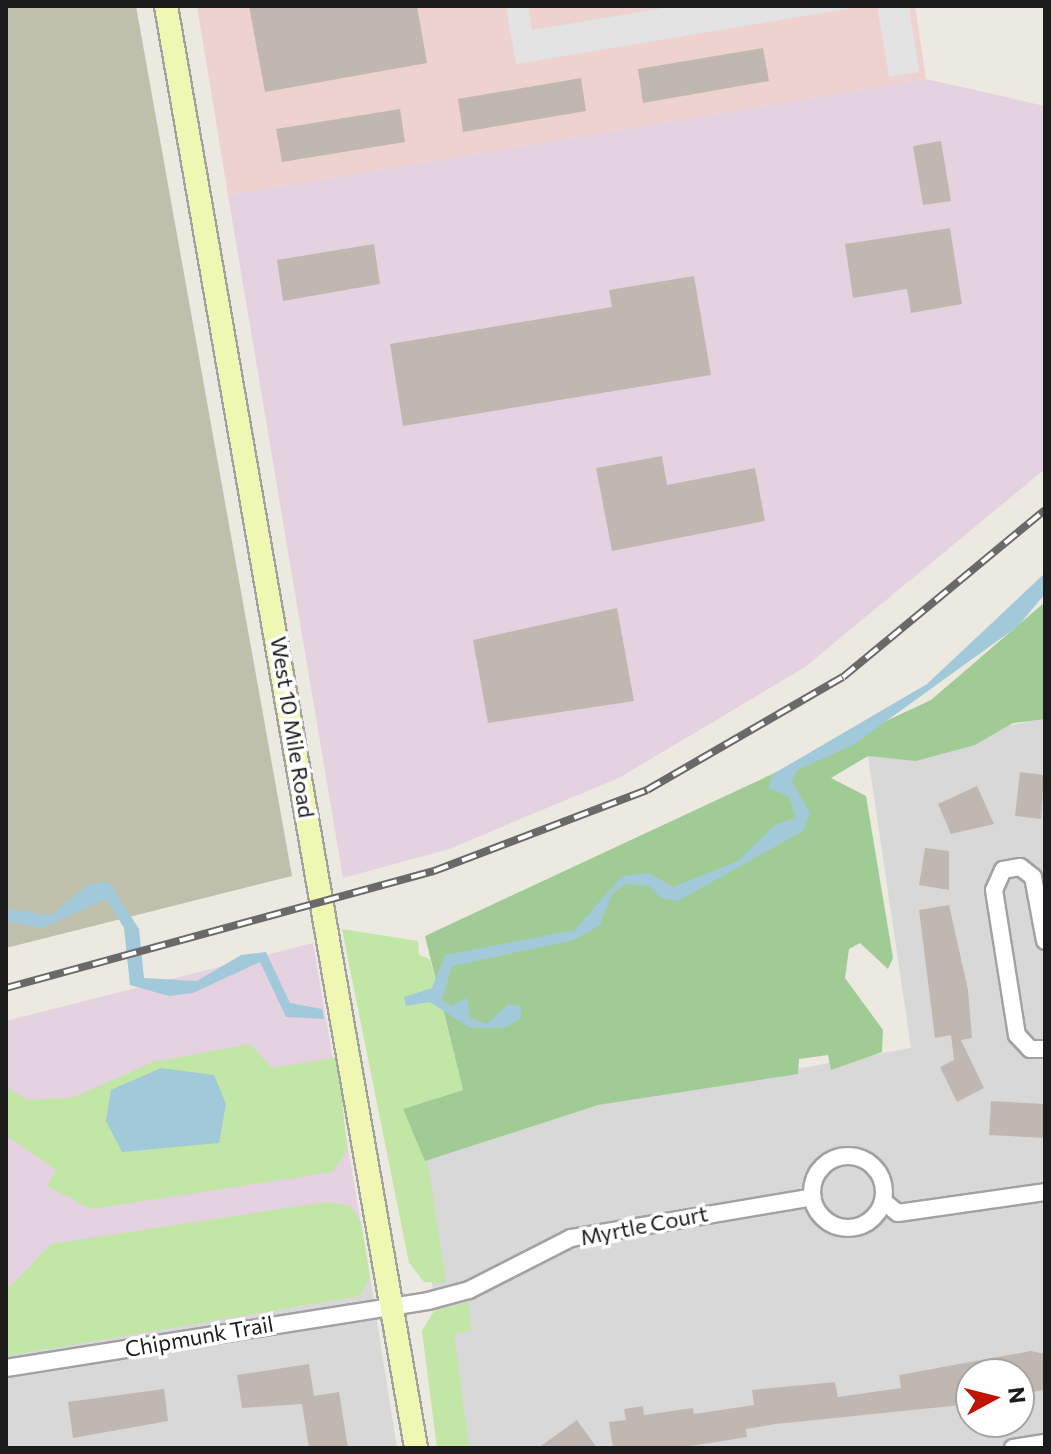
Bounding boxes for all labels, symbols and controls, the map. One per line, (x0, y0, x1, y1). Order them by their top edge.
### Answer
street label: West 10 Mile Road (266, 634, 320, 820)
street label: Myrtle Court (578, 1200, 710, 1250)
street label: Chipmunk Trail (123, 1310, 275, 1362)
north arrow (955, 1358, 1035, 1438)
text: N (1003, 1385, 1032, 1405)

